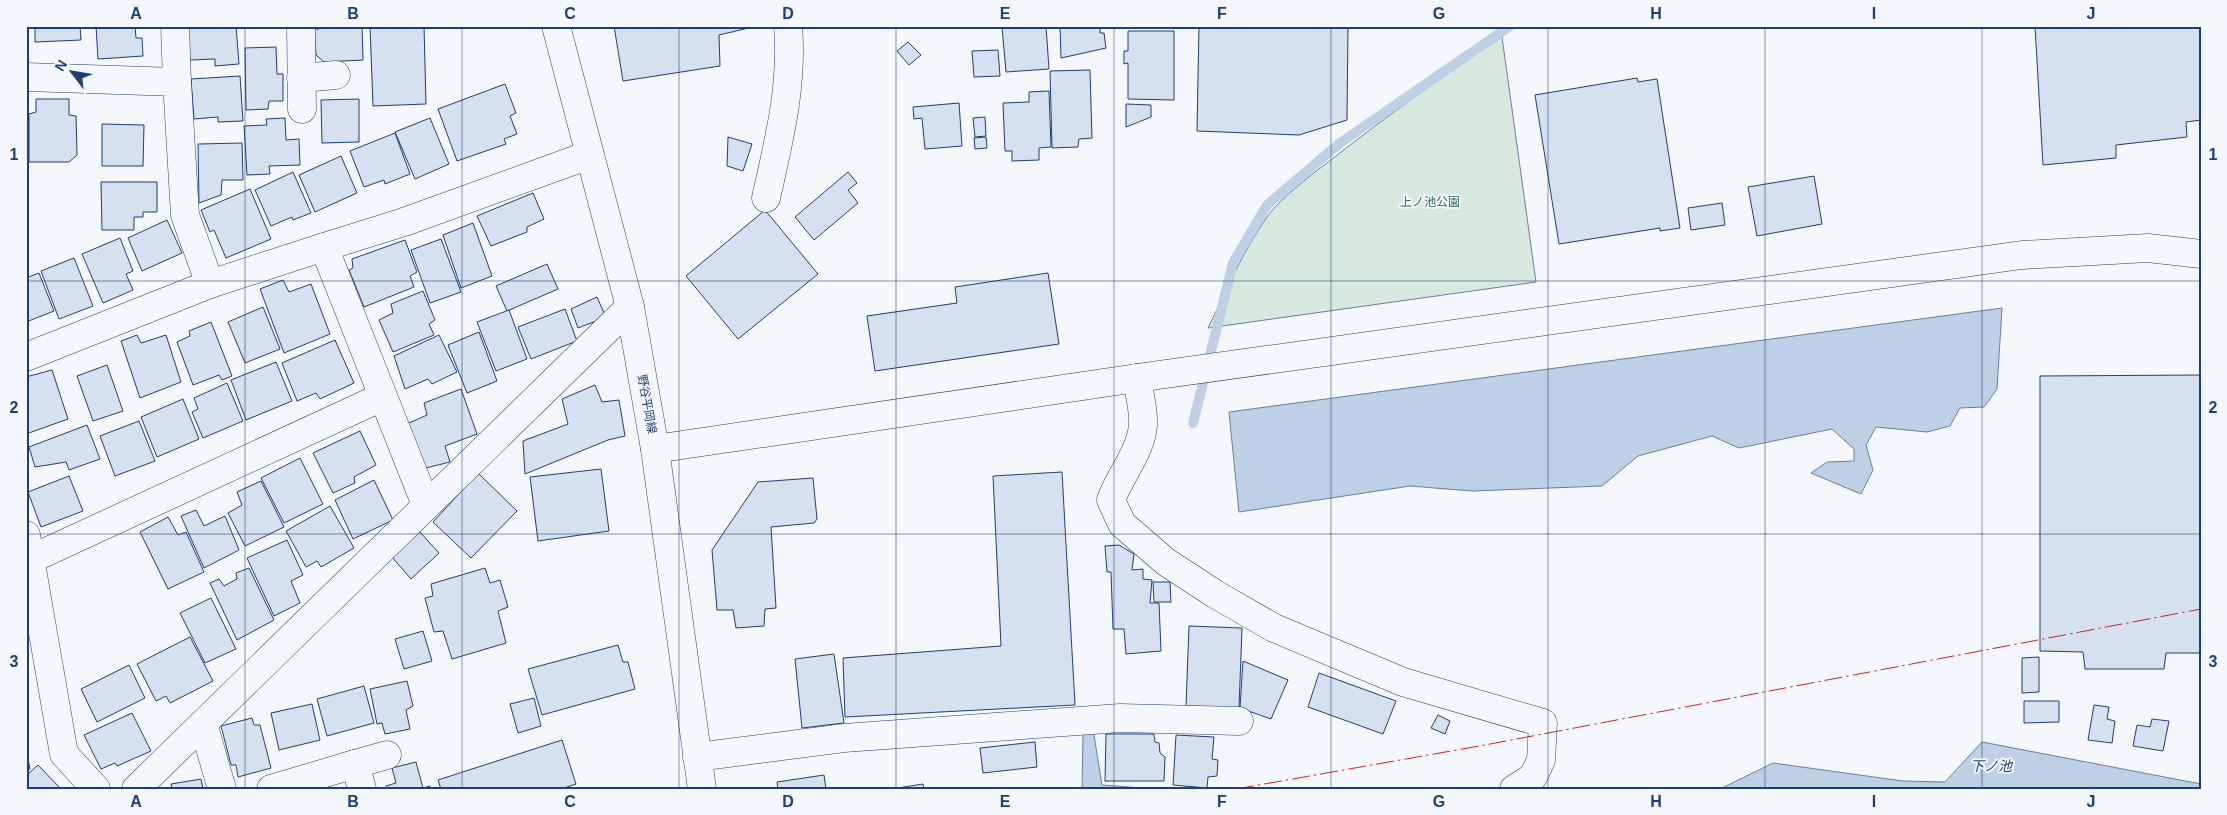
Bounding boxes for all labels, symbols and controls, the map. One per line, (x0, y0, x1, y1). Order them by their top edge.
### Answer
text: A (130, 5, 142, 22)
text: B (347, 5, 359, 22)
text: C (564, 5, 576, 22)
text: D (782, 5, 794, 22)
text: E (1000, 5, 1011, 22)
text: F (1217, 5, 1227, 22)
text: G (1433, 5, 1445, 22)
text: H (1650, 5, 1662, 22)
text: I (1872, 5, 1876, 22)
text: J (2087, 5, 2095, 22)
north arrow (48, 48, 98, 98)
text: N (51, 57, 70, 74)
text: 1 (10, 146, 19, 163)
text: 1 (2209, 146, 2218, 163)
park label: 上ノ池公園 (1400, 195, 1460, 209)
street label: 野谷平岡線 (635, 373, 659, 435)
text: 2 (10, 399, 19, 416)
text: 2 (2209, 399, 2218, 416)
text: 3 (10, 653, 19, 670)
text: 3 (2209, 653, 2218, 670)
water label: 下ノ池 (1970, 758, 2014, 774)
text: A (130, 793, 142, 810)
text: B (347, 793, 359, 810)
text: C (564, 793, 576, 810)
text: D (782, 793, 794, 810)
text: E (1000, 793, 1011, 810)
text: F (1217, 793, 1227, 810)
text: G (1433, 793, 1445, 810)
text: H (1650, 793, 1662, 810)
text: I (1872, 793, 1876, 810)
text: J (2087, 793, 2095, 810)

